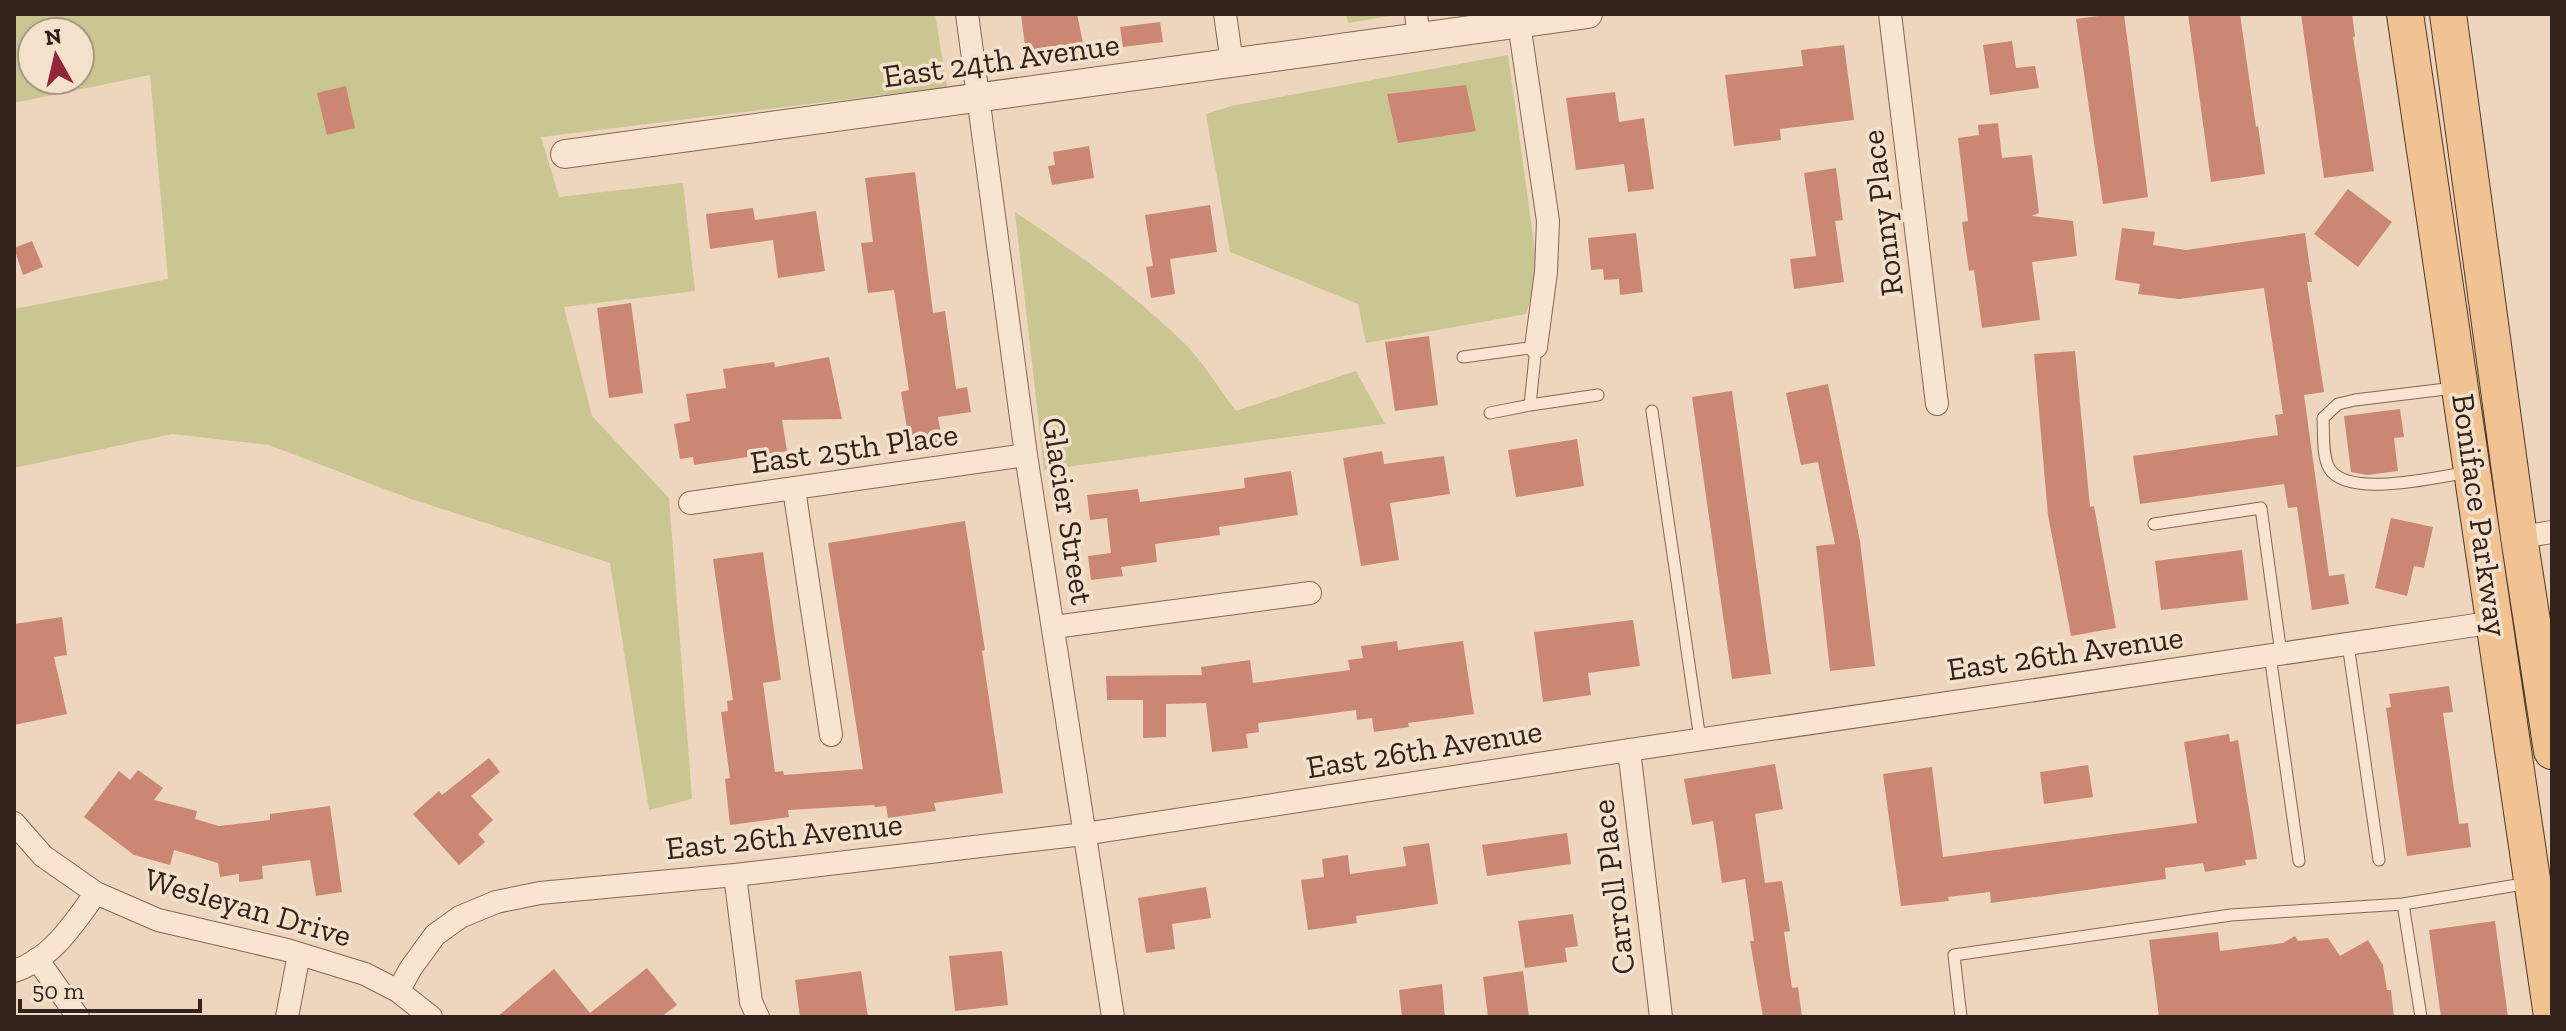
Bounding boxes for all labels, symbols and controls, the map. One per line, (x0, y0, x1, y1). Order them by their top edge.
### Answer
north arrow (16, 16, 96, 96)
text: N (43, 22, 64, 51)
street label: East 24th Avenue (880, 25, 1122, 95)
street label: Ronny Place (1853, 128, 1911, 298)
street label: Boniface Parkway (2444, 391, 2516, 640)
street label: Glacier Street (1034, 414, 1102, 608)
street label: East 25th Place (748, 415, 960, 481)
street label: East 26th Avenue (1944, 618, 2186, 688)
street label: East 26th Avenue (1303, 712, 1545, 786)
street label: Carroll Place (1583, 797, 1643, 977)
street label: East 26th Avenue (664, 805, 904, 867)
street label: Wesleyan Drive (140, 859, 356, 955)
scale bar (20, 963, 200, 1013)
text: 50 m (32, 976, 85, 1005)

